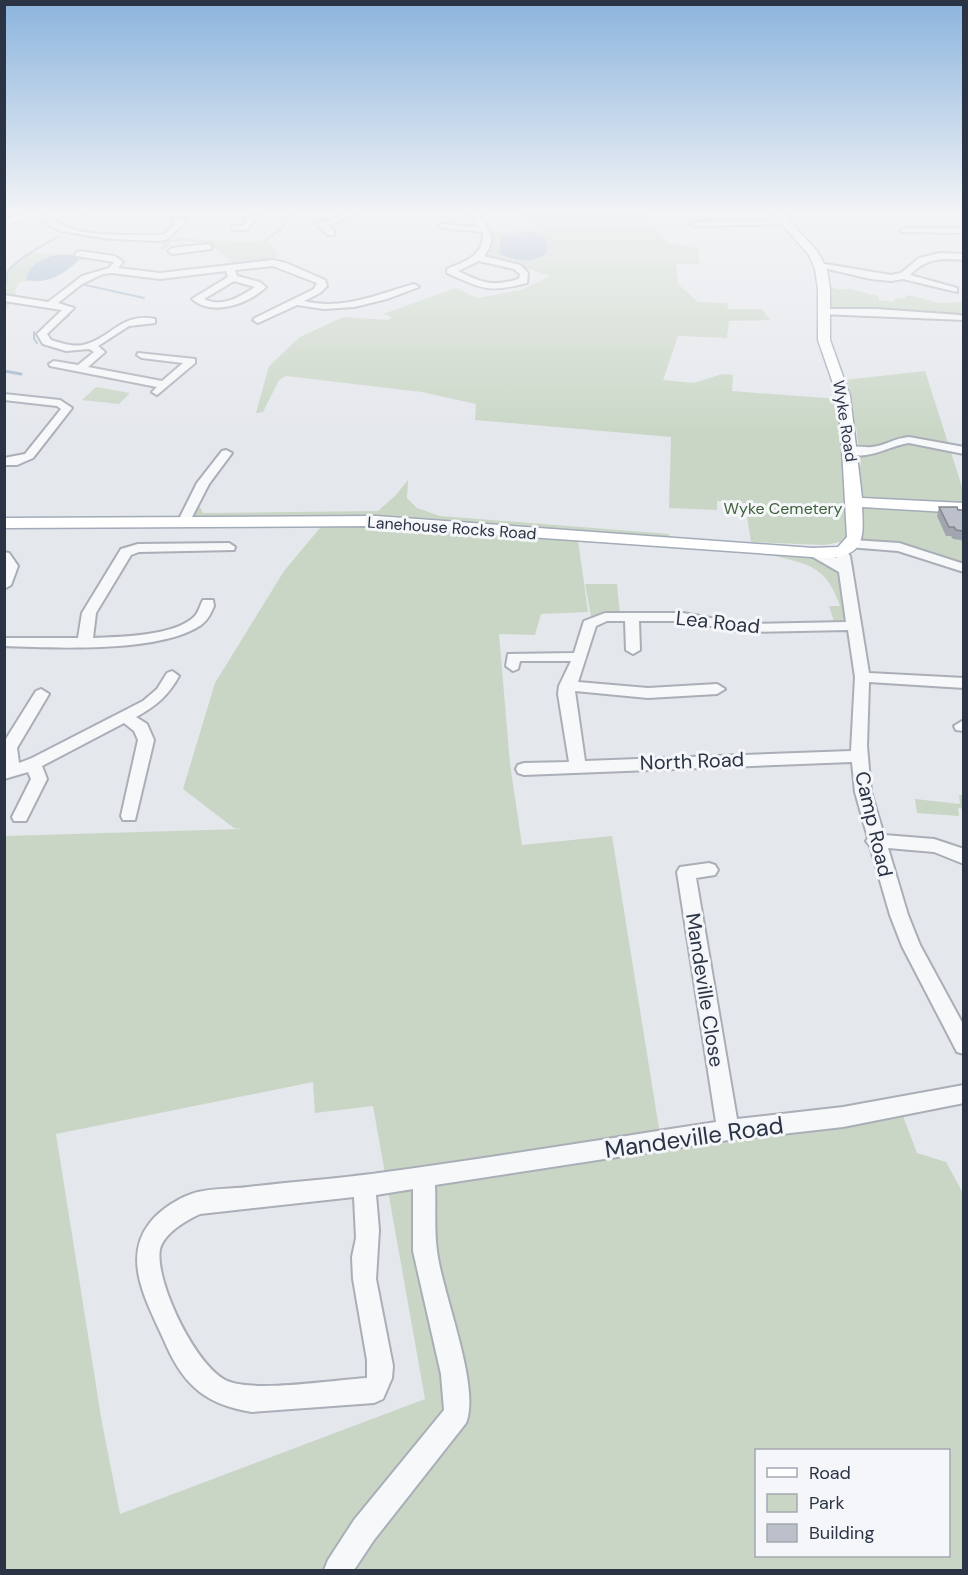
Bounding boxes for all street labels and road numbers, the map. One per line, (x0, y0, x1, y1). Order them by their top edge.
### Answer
street label: Wyke Road (828, 379, 862, 463)
street label: Lanehouse Rocks Road (367, 512, 537, 544)
street label: Lea Road (675, 605, 761, 639)
street label: North Road (639, 746, 745, 776)
street label: Camp Road (849, 769, 899, 879)
street label: Mandeville Close (680, 911, 730, 1069)
street label: Mandeville Road (603, 1109, 785, 1165)

